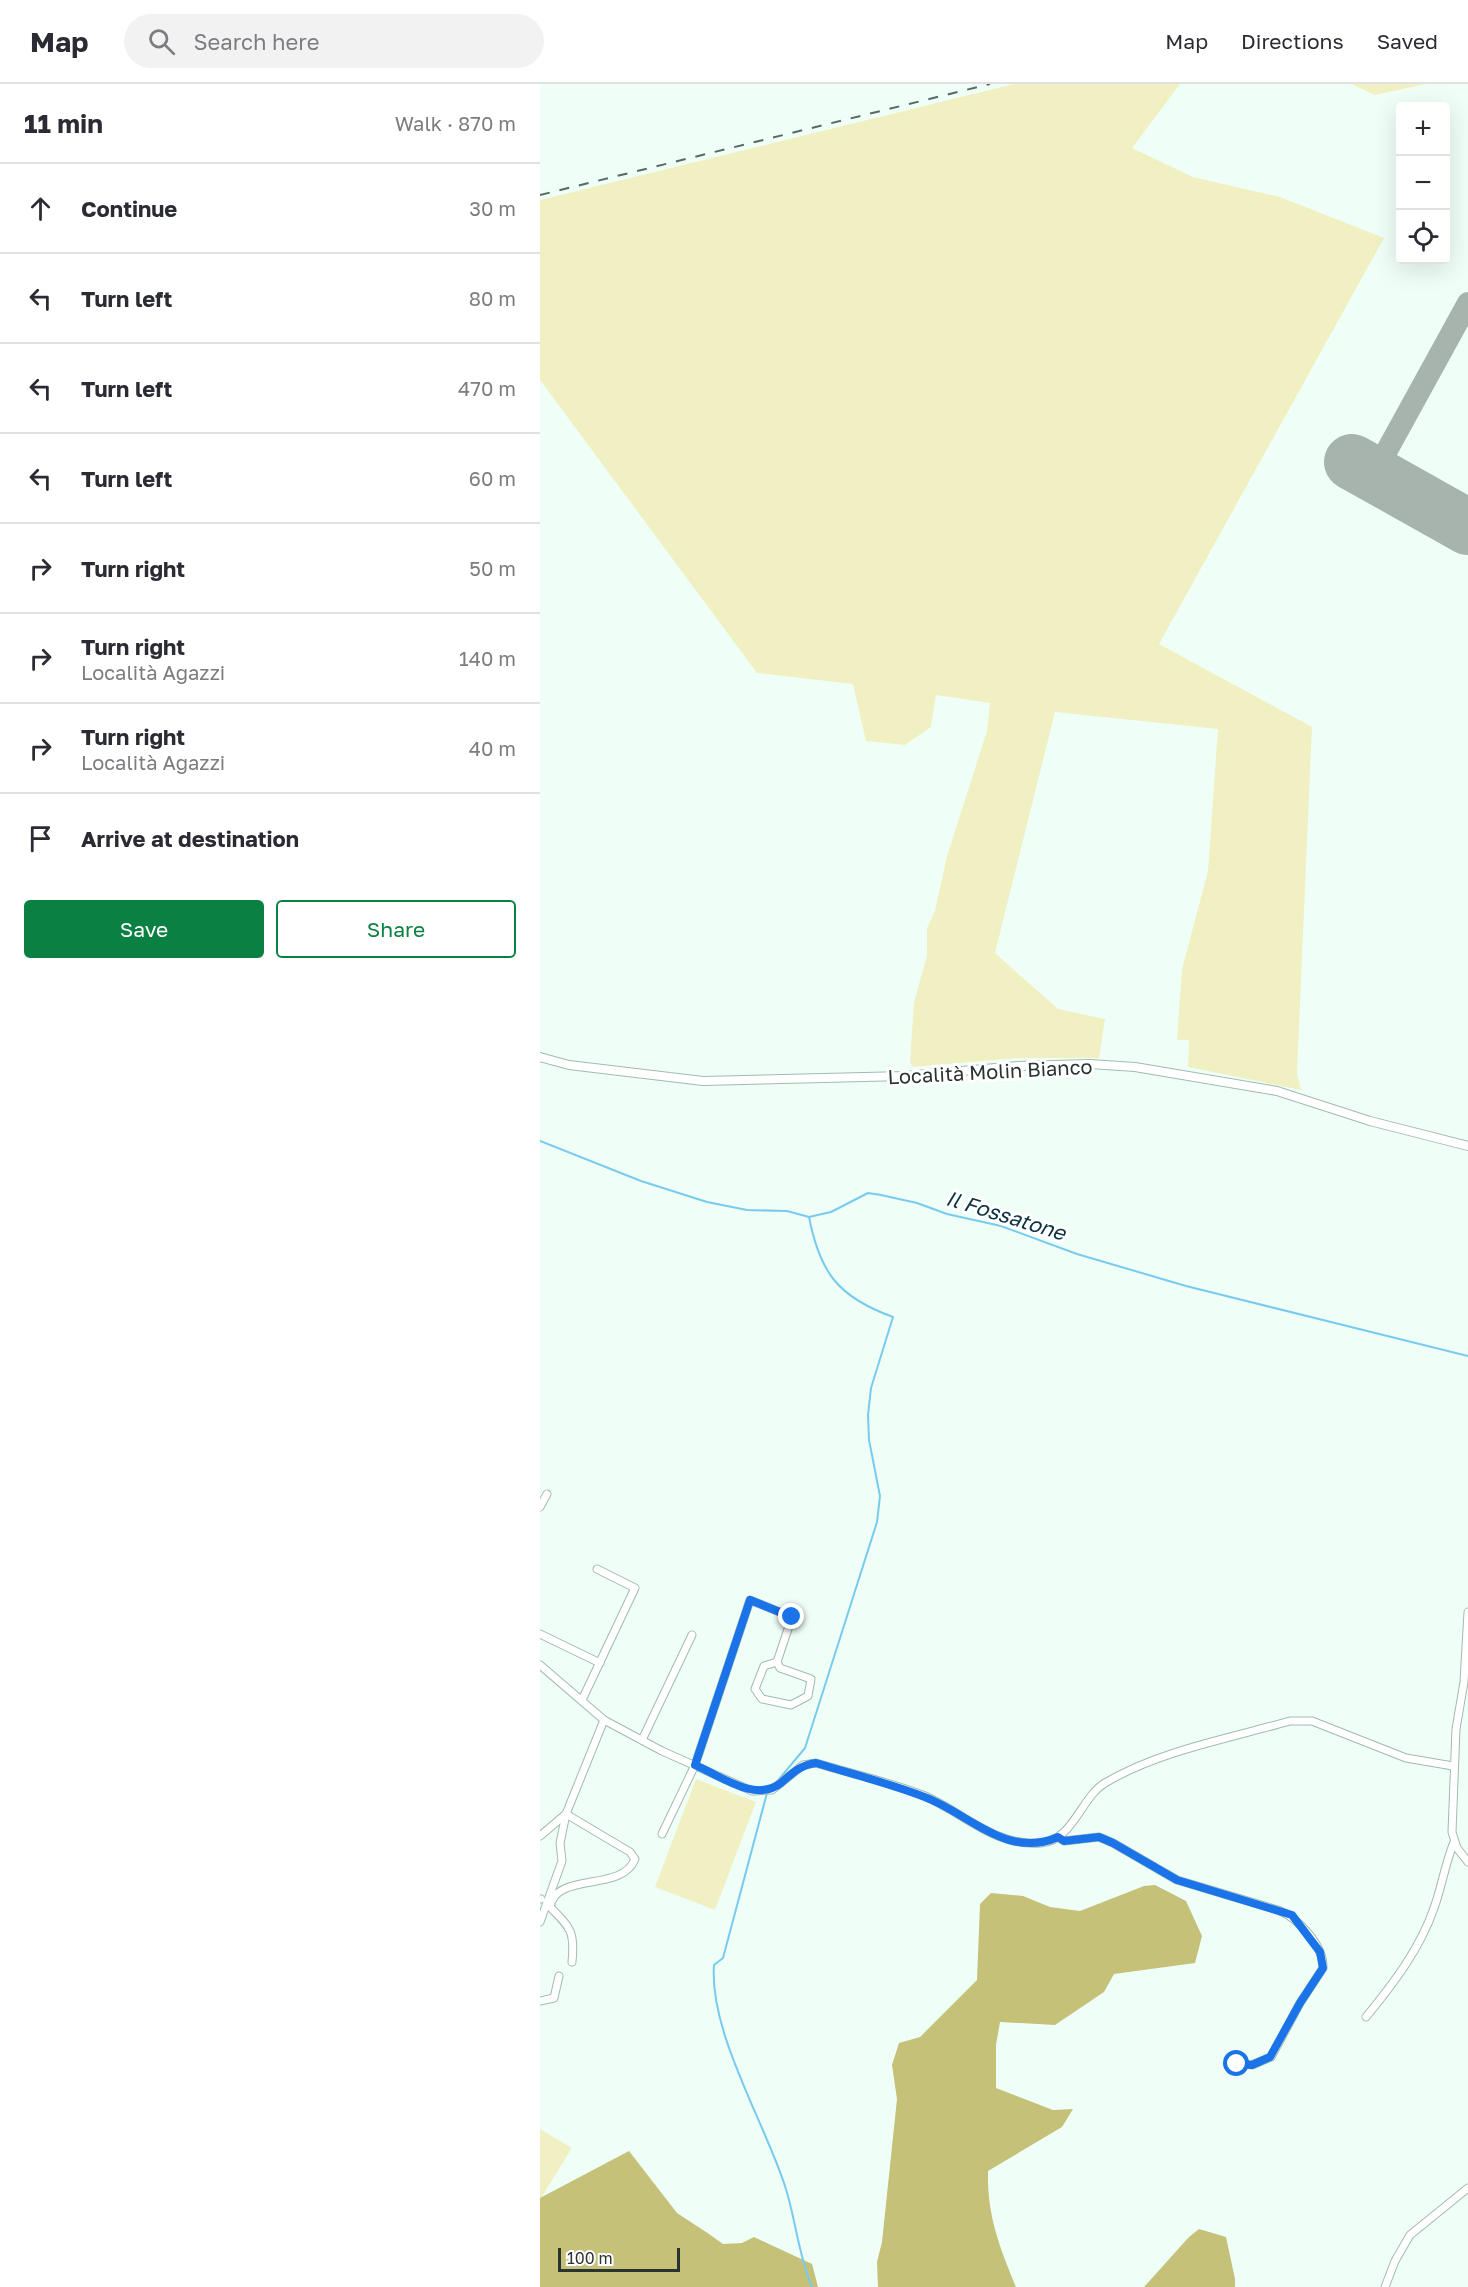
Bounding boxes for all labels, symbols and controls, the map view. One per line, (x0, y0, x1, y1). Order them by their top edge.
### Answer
search box (124, 14, 544, 68)
text: Map (30, 25, 88, 58)
icon: search (145, 25, 178, 58)
text: Search here (193, 28, 319, 55)
text: Map (1165, 28, 1208, 54)
text: Directions (1241, 28, 1344, 54)
text: Saved (1377, 28, 1438, 54)
map controls (1396, 102, 1450, 264)
button: + (1396, 102, 1450, 156)
text: 11 min (24, 108, 103, 139)
text: Walk · 870 m (395, 111, 516, 135)
button: − (1396, 156, 1450, 210)
icon: ahead (24, 192, 57, 225)
text: Continue (81, 195, 177, 222)
text: 30 m (469, 196, 516, 220)
button: locate (1396, 210, 1450, 264)
icon: left (24, 282, 57, 315)
text: Turn left (81, 285, 172, 312)
text: 80 m (469, 286, 516, 310)
icon: left (24, 372, 57, 405)
text: Turn left (81, 375, 172, 402)
text: 470 m (458, 376, 516, 400)
icon: left (24, 462, 57, 495)
text: Turn left (81, 465, 172, 492)
text: 60 m (469, 466, 516, 490)
icon: right (24, 552, 57, 585)
text: Turn right (81, 555, 185, 582)
text: 50 m (469, 556, 516, 580)
text: Turn right (81, 633, 185, 660)
icon: right (24, 642, 57, 675)
text: 140 m (459, 646, 516, 670)
text: Località Agazzi (81, 660, 225, 684)
text: Turn right (81, 723, 185, 750)
icon: right (24, 732, 57, 765)
text: 40 m (469, 736, 516, 760)
text: Località Agazzi (81, 750, 225, 774)
icon: arrive (24, 822, 57, 855)
text: Arrive at destination (81, 825, 299, 852)
button: Save (24, 900, 264, 958)
button: Share (276, 900, 516, 958)
street label: Località Molin Bianco (887, 1054, 1093, 1088)
water label: Il Fossatone (943, 1185, 1071, 1246)
route end (778, 1603, 804, 1629)
route start (1223, 2050, 1249, 2076)
scale bar (558, 2245, 680, 2272)
text: 100 m (567, 2248, 613, 2268)

